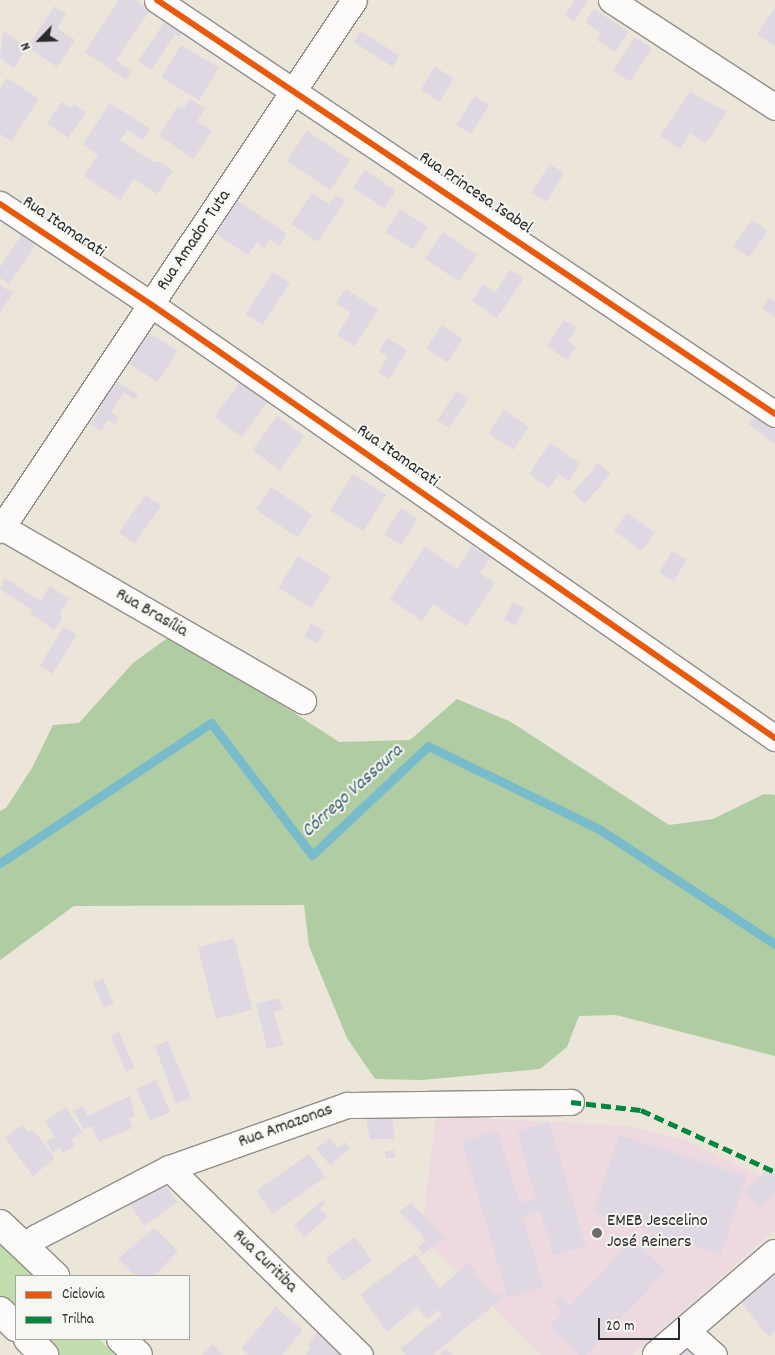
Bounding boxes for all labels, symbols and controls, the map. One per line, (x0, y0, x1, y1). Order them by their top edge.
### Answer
north arrow (15, 15, 65, 65)
text: N (16, 39, 37, 53)
street label: Rua Princesa Isabel (414, 148, 536, 240)
street label: Rua Amador Tuta (153, 186, 237, 296)
street label: Rua Itamarati (17, 192, 109, 264)
street label: Rua Itamarati (352, 421, 442, 493)
street label: Rua Brasília (111, 585, 191, 643)
water label: Córrego Vassoura (298, 741, 408, 843)
street label: Rua Amazonas (236, 1100, 336, 1154)
place label: EMEB Jescelino José Reiners (607, 1212, 708, 1254)
street label: Rua Curitiba (227, 1226, 301, 1298)
marker: EMEB Jescelino José Reiners (591, 1227, 603, 1239)
legend (15, 1275, 190, 1340)
text: Ciclovia (62, 1284, 104, 1306)
scale bar (600, 1308, 682, 1340)
text: Trilha (62, 1309, 94, 1331)
text: 20 m (606, 1316, 634, 1338)

